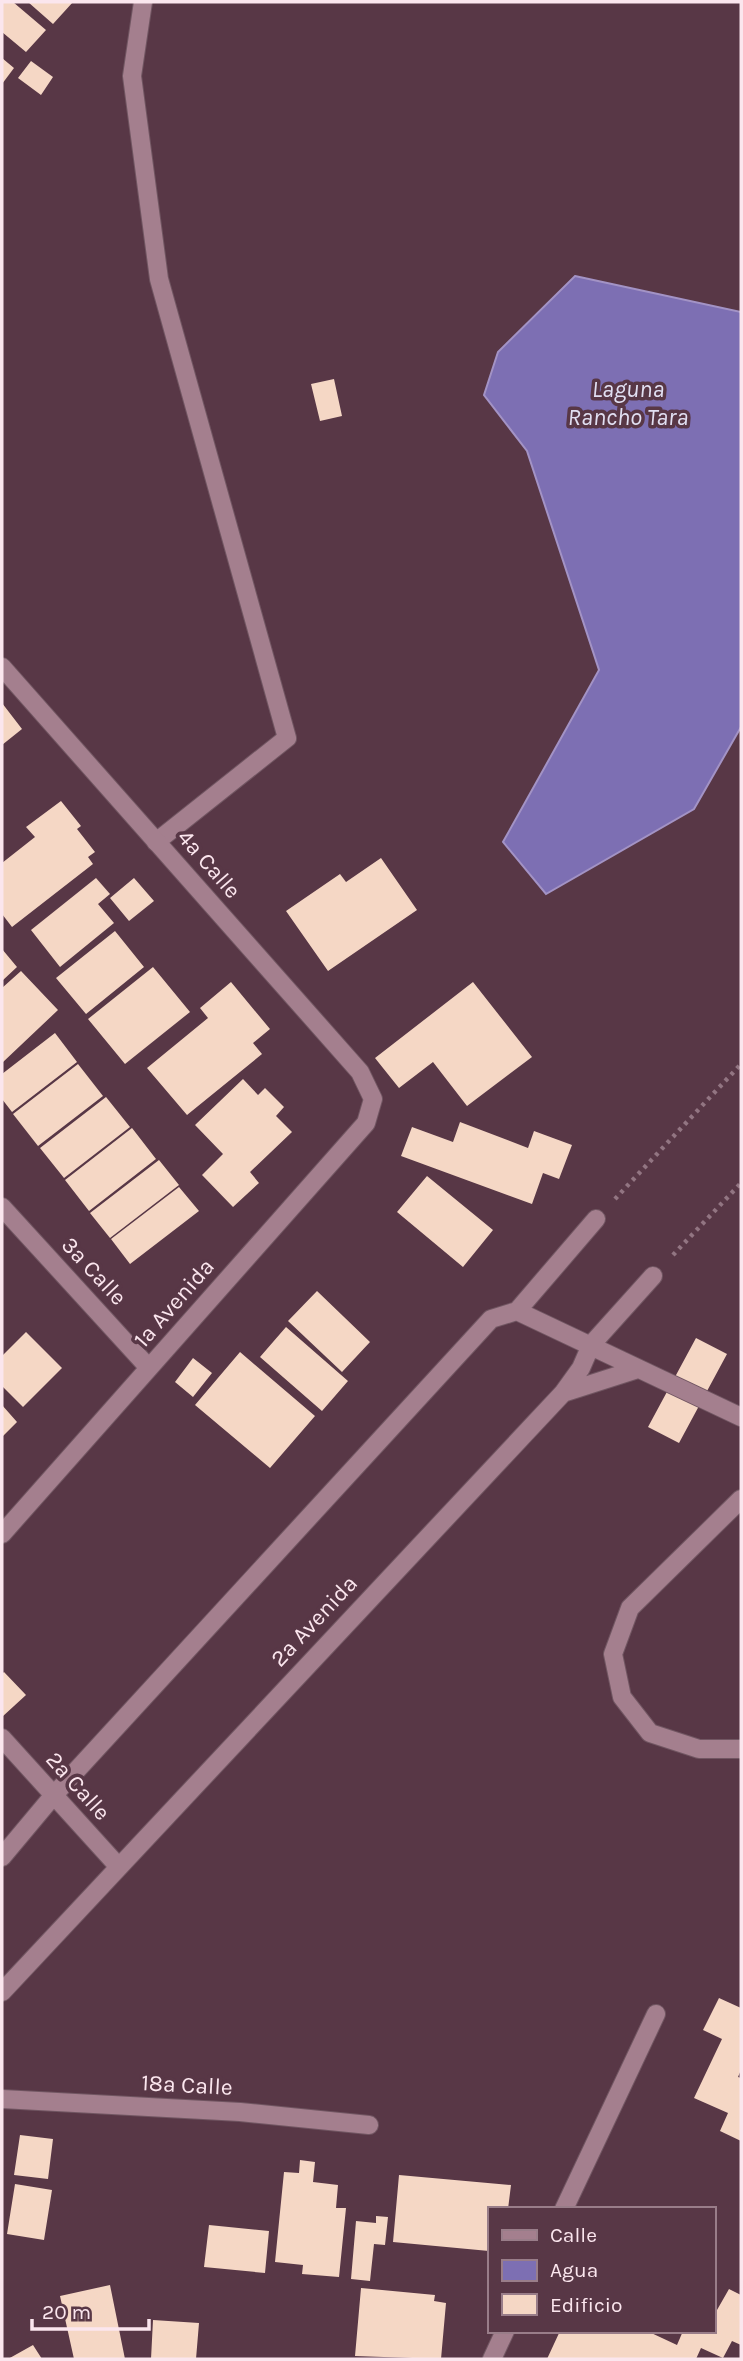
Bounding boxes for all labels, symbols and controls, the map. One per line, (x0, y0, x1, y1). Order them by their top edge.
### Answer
water label: Laguna Rancho Tara (568, 375, 688, 431)
street label: 4a Calle (172, 824, 246, 904)
street label: 3a Calle (56, 1231, 132, 1311)
street label: 1a Avenida (128, 1253, 220, 1353)
street label: 2a Avenida (265, 1570, 363, 1672)
street label: 2a Calle (40, 1746, 116, 1826)
street label: 18a Calle (141, 2069, 233, 2101)
legend (488, 2207, 715, 2333)
text: Calle (550, 2223, 597, 2247)
text: Agua (550, 2258, 598, 2282)
scale bar (32, 2288, 149, 2332)
text: Edificio (550, 2293, 623, 2317)
text: 20 m (42, 2300, 91, 2324)

